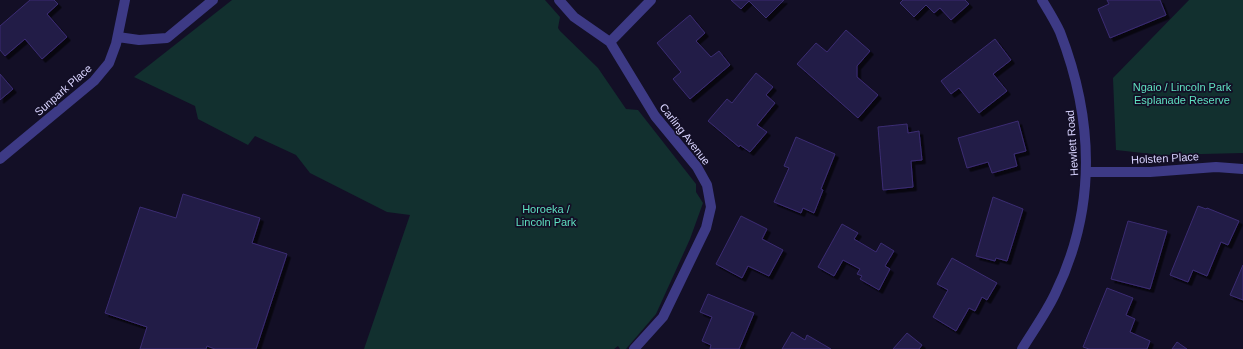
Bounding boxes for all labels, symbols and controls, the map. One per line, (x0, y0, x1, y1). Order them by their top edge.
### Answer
street label: Sunpark Place (32, 62, 94, 118)
park label: Ngaio / Lincoln Park Esplanade Reserve (1133, 81, 1232, 106)
street label: Carling Avenue (657, 101, 713, 167)
street label: Hewlett Road (1064, 110, 1080, 176)
street label: Holsten Place (1131, 150, 1199, 166)
park label: Horoeka / Lincoln Park (516, 203, 577, 228)

